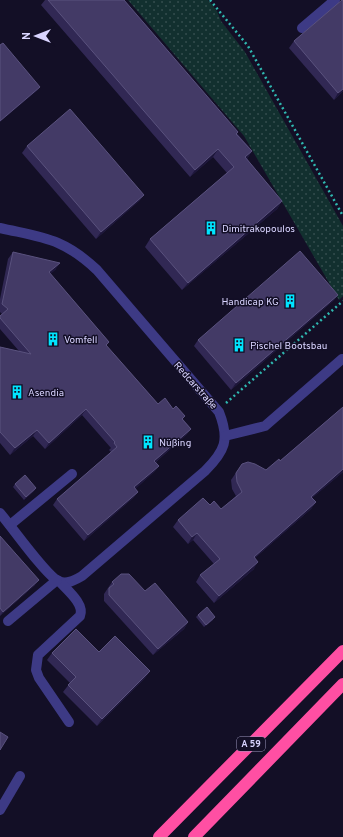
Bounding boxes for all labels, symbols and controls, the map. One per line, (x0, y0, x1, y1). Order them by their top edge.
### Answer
north arrow (16, 16, 56, 56)
text: N (20, 32, 34, 40)
building icon: Dimitrakopoulos (203, 220, 219, 236)
place label: Dimitrakopoulos (222, 223, 295, 236)
building icon: Handicap KG (282, 293, 298, 309)
place label: Handicap KG (222, 296, 279, 309)
building icon: Vomfell (45, 331, 61, 347)
place label: Vomfell (64, 334, 97, 347)
building icon: Pischel Bootsbau (231, 337, 247, 353)
place label: Pischel Bootsbau (250, 340, 327, 353)
street label: Redcarstraße (170, 360, 220, 412)
building icon: Asendia (9, 384, 25, 400)
place label: Asendia (28, 387, 64, 400)
building icon: Nüßing (140, 434, 156, 450)
place label: Nüßing (159, 437, 191, 450)
road number: A 59 (237, 737, 265, 751)

